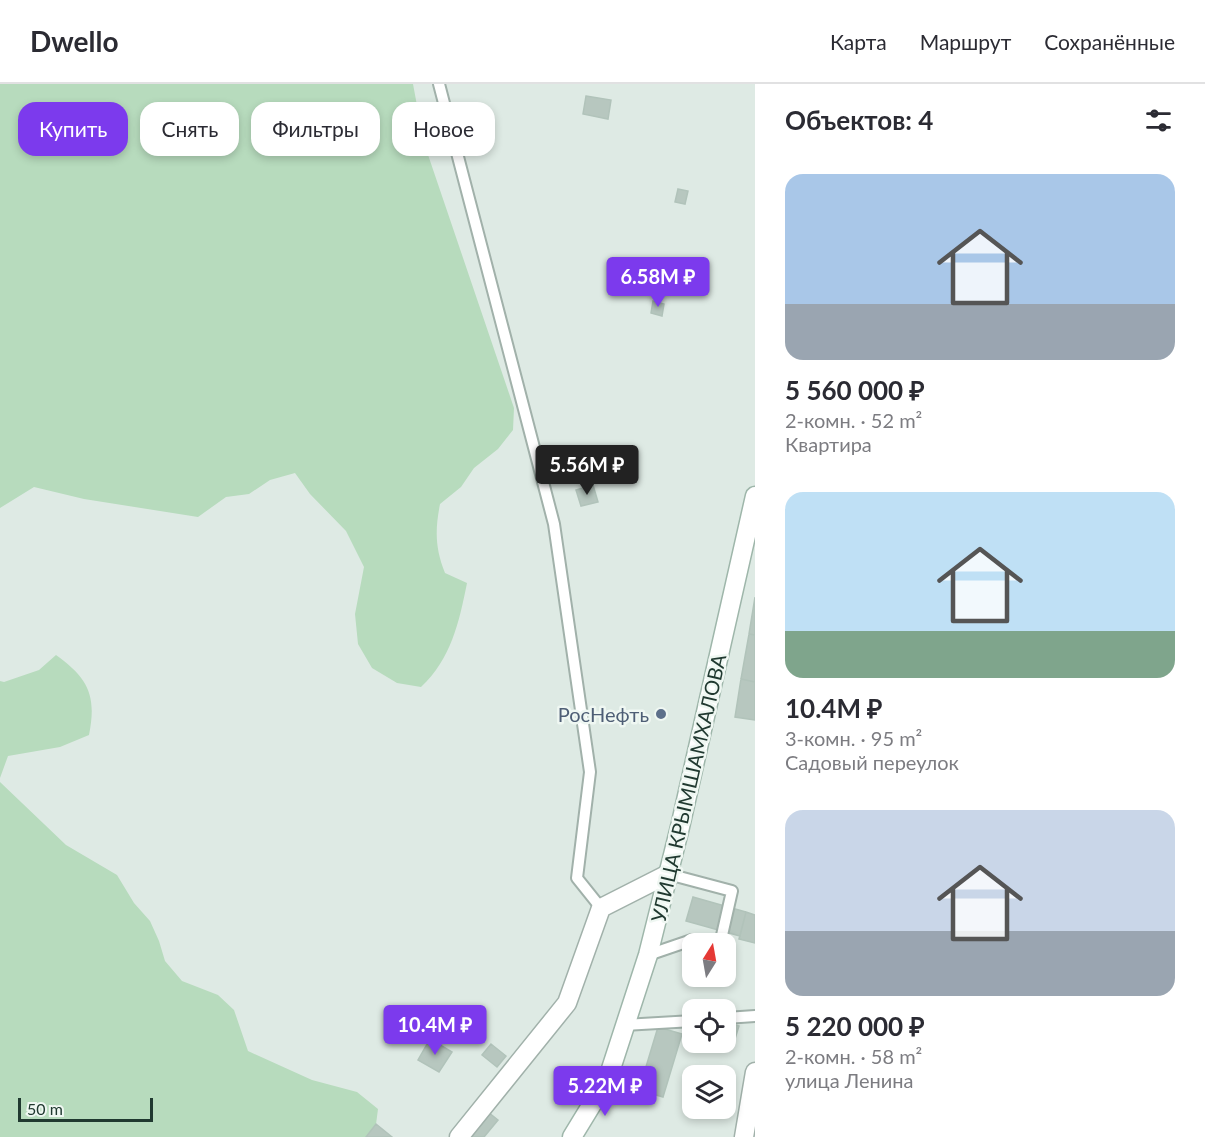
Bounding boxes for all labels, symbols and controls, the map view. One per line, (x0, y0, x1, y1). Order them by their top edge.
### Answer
text: Dwello (30, 24, 118, 58)
text: Карта (830, 29, 887, 54)
text: Маршрут (920, 29, 1011, 54)
text: Сохранённые (1044, 29, 1175, 54)
chip: Купить (18, 102, 128, 156)
chip: Снять (140, 102, 239, 156)
chip: Фильтры (251, 102, 380, 156)
chip: Новое (392, 102, 495, 156)
text: Объектов: 4 (785, 104, 933, 136)
icon: filters (1142, 104, 1175, 137)
icon: home (926, 213, 1034, 321)
pin: 6.58M ₽ (603, 257, 713, 308)
text: 6.58M ₽ (621, 264, 695, 288)
text: 5 560 000 ₽ (785, 374, 925, 406)
text: 2-комн. · 52 m² (785, 408, 922, 432)
text: Квартира (785, 432, 872, 456)
pin: 5.56M ₽ (532, 445, 642, 496)
text: 5.56M ₽ (550, 452, 624, 476)
icon: home (926, 531, 1034, 639)
street label: УЛИЦА КРЫМШАМХАЛОВА (645, 651, 731, 924)
text: 10.4M ₽ (785, 692, 882, 724)
place label: РосНефть (558, 702, 649, 726)
marker: РосНефть (654, 707, 668, 721)
text: 3-комн. · 95 m² (785, 726, 922, 750)
text: Садовый переулок (785, 750, 959, 774)
icon: home (926, 849, 1034, 957)
north arrow (682, 933, 736, 987)
map controls (682, 933, 736, 1119)
button: locate (682, 999, 736, 1053)
pin: 10.4M ₽ (380, 1005, 490, 1056)
text: 5 220 000 ₽ (785, 1010, 925, 1042)
text: 10.4M ₽ (398, 1012, 472, 1036)
text: 2-комн. · 58 m² (785, 1044, 922, 1068)
button: layers (682, 1065, 736, 1119)
pin: 5.22M ₽ (550, 1066, 660, 1117)
text: улица Ленина (785, 1068, 913, 1092)
text: 5.22M ₽ (568, 1073, 642, 1097)
scale bar (18, 1095, 153, 1122)
text: 50 m (27, 1099, 63, 1118)

